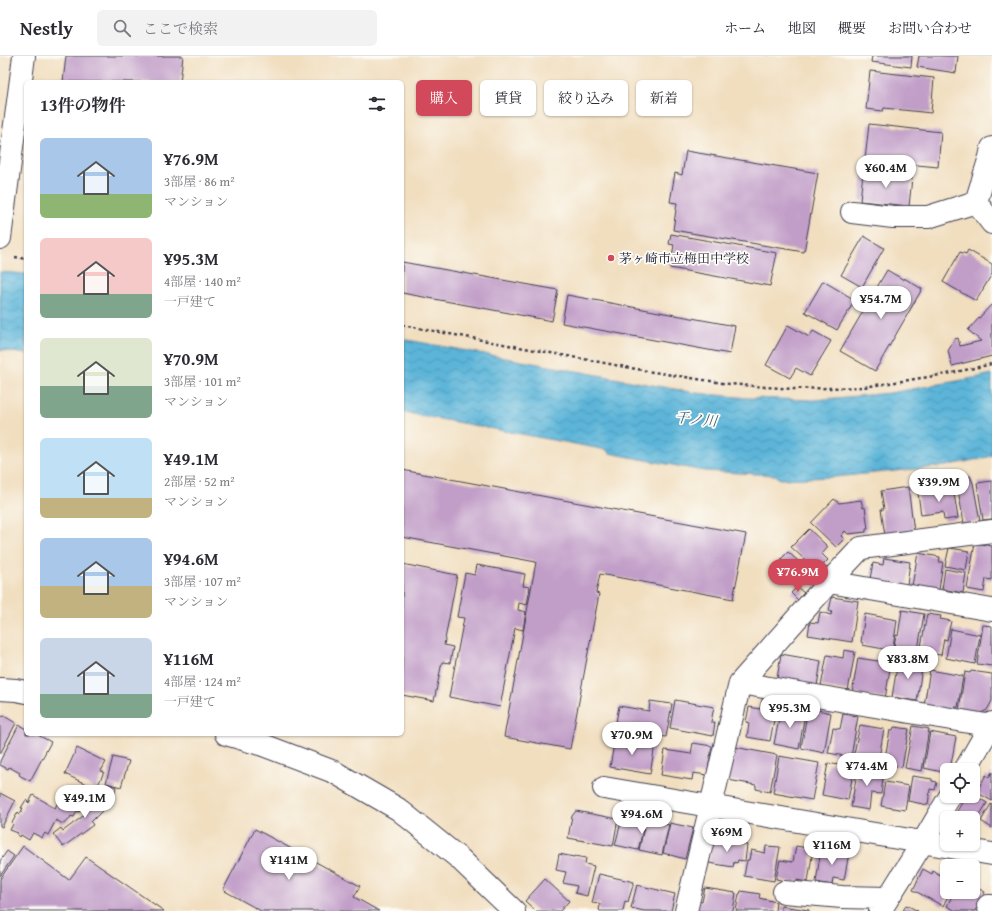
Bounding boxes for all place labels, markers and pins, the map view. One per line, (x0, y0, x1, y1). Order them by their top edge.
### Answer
pin: ¥60.4M (853, 155, 919, 189)
place label: 茅ヶ崎市立梅田中学校 (619, 249, 749, 268)
marker: 茅ヶ崎市立梅田中学校 (606, 253, 616, 263)
pin: ¥54.7M (848, 286, 914, 320)
pin: ¥39.9M (906, 469, 972, 503)
pin: ¥76.9M (765, 559, 831, 593)
pin: ¥83.8M (875, 646, 941, 680)
pin: ¥95.3M (757, 695, 823, 729)
pin: ¥70.9M (599, 722, 665, 756)
pin: ¥74.4M (834, 753, 900, 787)
pin: ¥49.1M (52, 785, 118, 819)
pin: ¥94.6M (609, 801, 675, 835)
pin: ¥69M (703, 819, 751, 853)
pin: ¥116M (804, 832, 860, 866)
pin: ¥141M (261, 847, 317, 881)

